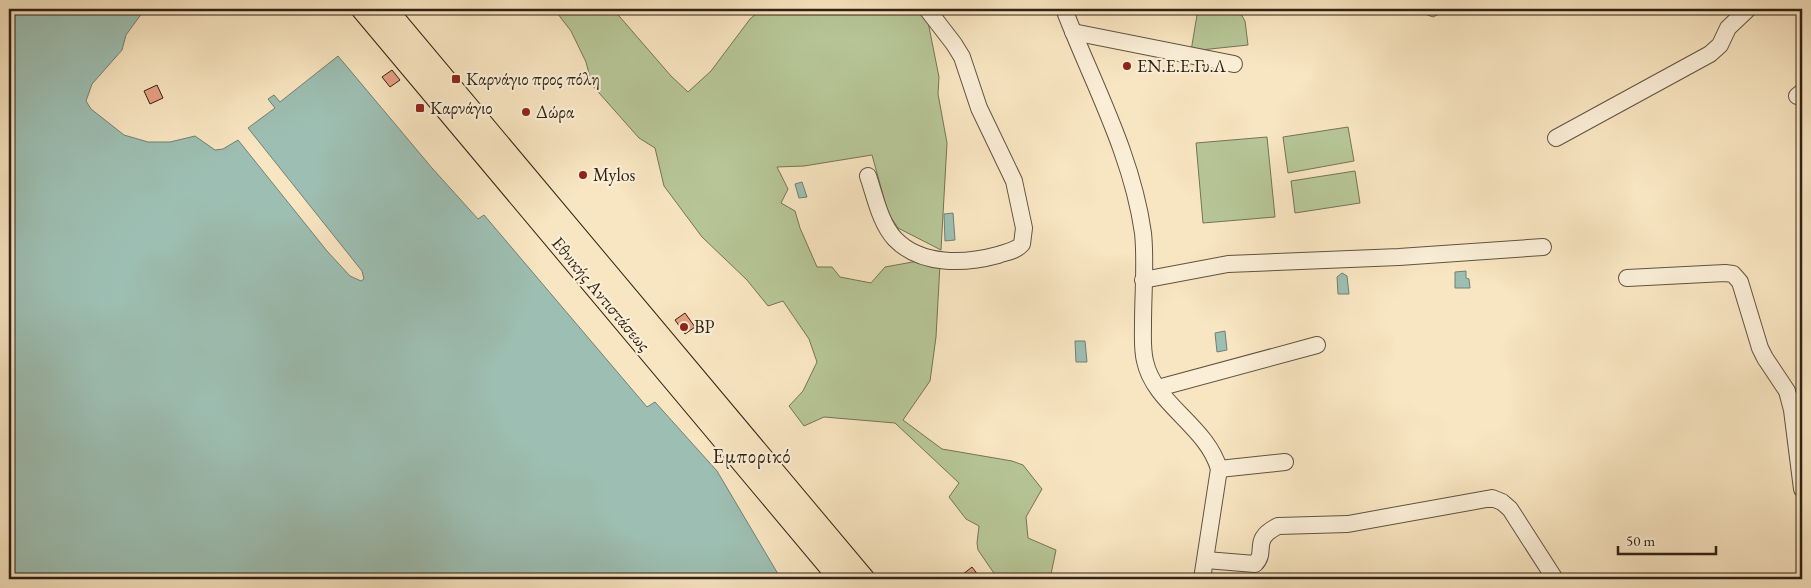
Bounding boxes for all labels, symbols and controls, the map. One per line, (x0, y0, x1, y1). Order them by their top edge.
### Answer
place label: ΕΝ.Ε.Ε.Γυ.Λ (1137, 54, 1227, 77)
marker: ΕΝ.Ε.Ε.Γυ.Λ (1121, 60, 1133, 72)
place label: Καρνάγιο προς πόλη (466, 67, 600, 90)
marker: Καρνάγιο προς πόλη (450, 73, 462, 85)
place label: Καρνάγιο (430, 96, 493, 119)
place label: Δώρα (536, 100, 575, 123)
marker: Καρνάγιο (414, 102, 426, 114)
marker: Δώρα (520, 106, 532, 118)
place label: Mylos (593, 163, 636, 186)
marker: Mylos (577, 169, 589, 181)
street label: Εθνικής Αντιστάσεως (547, 232, 656, 356)
place label: BP (694, 315, 715, 338)
marker: BP (678, 321, 690, 333)
district label: Εμπορικό (712, 443, 792, 469)
scale bar (1618, 523, 1716, 555)
text: 50 m (1626, 531, 1655, 550)

